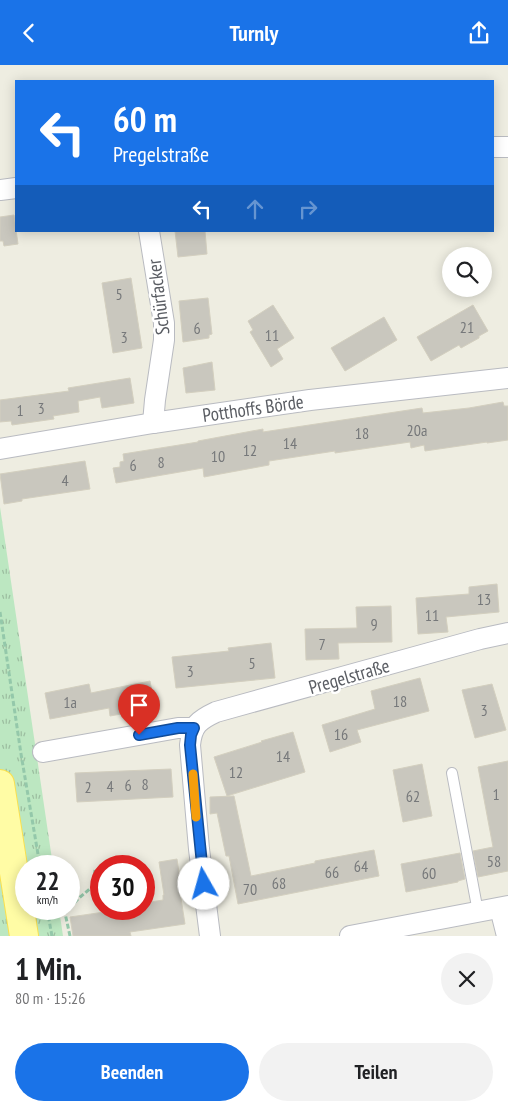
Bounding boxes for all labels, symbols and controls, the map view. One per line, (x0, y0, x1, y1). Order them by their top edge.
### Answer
icon: back (15, 19, 43, 47)
text: Turnly (230, 19, 278, 47)
icon: share (465, 19, 493, 47)
text: 60 m (113, 96, 177, 142)
icon: left (30, 100, 95, 165)
text: Pregelstraße (113, 140, 209, 168)
icon: left (188, 195, 216, 223)
icon: ahead (241, 195, 269, 223)
icon: right (294, 195, 322, 223)
map controls (442, 247, 492, 297)
button: search (442, 247, 492, 297)
street label: Schürfacker (141, 257, 175, 336)
house number: 5 (115, 284, 123, 304)
house number: 21 (460, 317, 474, 337)
house number: 6 (193, 318, 201, 338)
house number: 11 (265, 325, 279, 345)
house number: 3 (120, 327, 128, 347)
street label: Potthoffs Börde (201, 389, 305, 427)
house number: 3 (37, 398, 45, 418)
house number: 1 (16, 400, 24, 420)
house number: 20a (407, 420, 427, 440)
house number: 18 (355, 423, 369, 443)
house number: 14 (283, 433, 297, 453)
house number: 12 (243, 440, 257, 460)
house number: 10 (211, 446, 225, 466)
house number: 8 (157, 452, 165, 472)
house number: 6 (129, 455, 137, 475)
house number: 4 (61, 470, 69, 490)
house number: 13 (477, 589, 491, 609)
house number: 11 (425, 605, 439, 625)
house number: 9 (370, 614, 378, 634)
house number: 7 (318, 634, 326, 654)
house number: 5 (248, 653, 256, 673)
street label: Pregelstraße (306, 653, 392, 699)
house number: 3 (186, 661, 194, 681)
pin (118, 684, 160, 735)
icon: arrive (125, 691, 153, 719)
house number: 18 (393, 691, 407, 711)
house number: 1a (63, 692, 77, 712)
house number: 3 (480, 700, 488, 720)
house number: 16 (334, 724, 348, 744)
house number: 14 (276, 746, 290, 766)
house number: 12 (229, 762, 243, 782)
house number: 8 (141, 774, 149, 794)
house number: 6 (124, 775, 132, 795)
house number: 4 (106, 776, 114, 796)
house number: 2 (84, 777, 92, 797)
house number: 1 (492, 784, 500, 804)
house number: 62 (406, 786, 420, 806)
house number: 58 (487, 851, 501, 871)
speed limit sign: 30 (90, 855, 155, 920)
house number: 64 (354, 856, 368, 876)
position arrow (177, 857, 229, 909)
house number: 66 (325, 862, 339, 882)
house number: 60 (422, 863, 436, 883)
text: 22 (36, 865, 59, 897)
house number: 68 (272, 873, 286, 893)
house number: 70 (243, 879, 257, 899)
text: km/h (37, 892, 58, 907)
text: 1 Min. (15, 949, 82, 988)
button: close (441, 953, 493, 1005)
text: 80 m · 15:26 (15, 988, 86, 1008)
button: Beenden (15, 1043, 249, 1101)
button: Teilen (259, 1043, 493, 1101)

